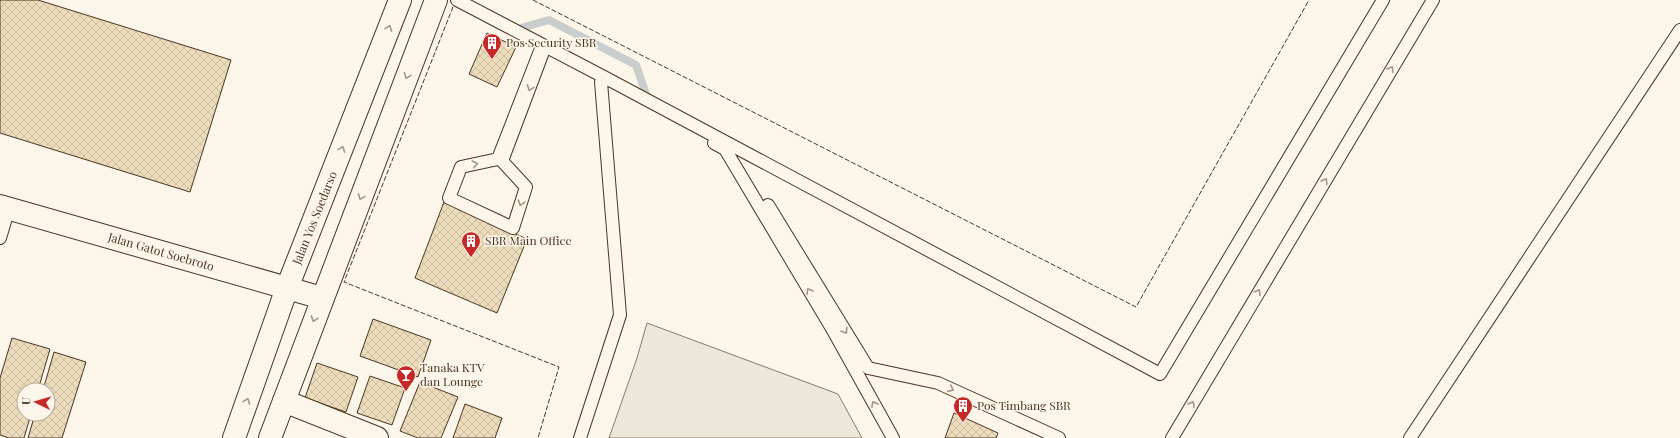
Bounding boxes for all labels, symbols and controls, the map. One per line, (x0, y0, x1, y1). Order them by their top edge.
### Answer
one-way arrow (385, 24, 393, 31)
building icon: Pos Security SBR (481, 32, 503, 60)
place label: Pos Security SBR (506, 34, 597, 50)
one-way arrow (1387, 66, 1394, 73)
one-way arrow (403, 72, 412, 79)
one-way arrow (526, 84, 534, 91)
one-way arrow (337, 145, 345, 152)
one-way arrow (472, 160, 478, 168)
street label: Jalan Yos Soedarso (288, 168, 340, 268)
one-way arrow (1320, 178, 1327, 185)
one-way arrow (357, 194, 365, 201)
one-way arrow (517, 199, 525, 206)
street label: Jalan Gatot Soebroto (105, 228, 217, 274)
building icon: SBR Main Office (460, 230, 482, 258)
place label: SBR Main Office (485, 232, 572, 248)
one-way arrow (807, 288, 814, 295)
one-way arrow (1254, 289, 1261, 296)
one-way arrow (311, 315, 319, 322)
one-way arrow (840, 327, 848, 334)
place label: Tanaka KTV dan Lounge (420, 359, 485, 389)
bar icon: Tanaka KTV dan Lounge (395, 364, 417, 392)
north arrow (16, 382, 56, 422)
one-way arrow (947, 384, 955, 392)
building icon: Pos Timbang SBR (952, 395, 974, 423)
text: U (18, 396, 33, 406)
place label: Pos Timbang SBR (977, 397, 1071, 413)
one-way arrow (242, 398, 250, 405)
one-way arrow (871, 401, 878, 408)
one-way arrow (1187, 401, 1194, 408)

